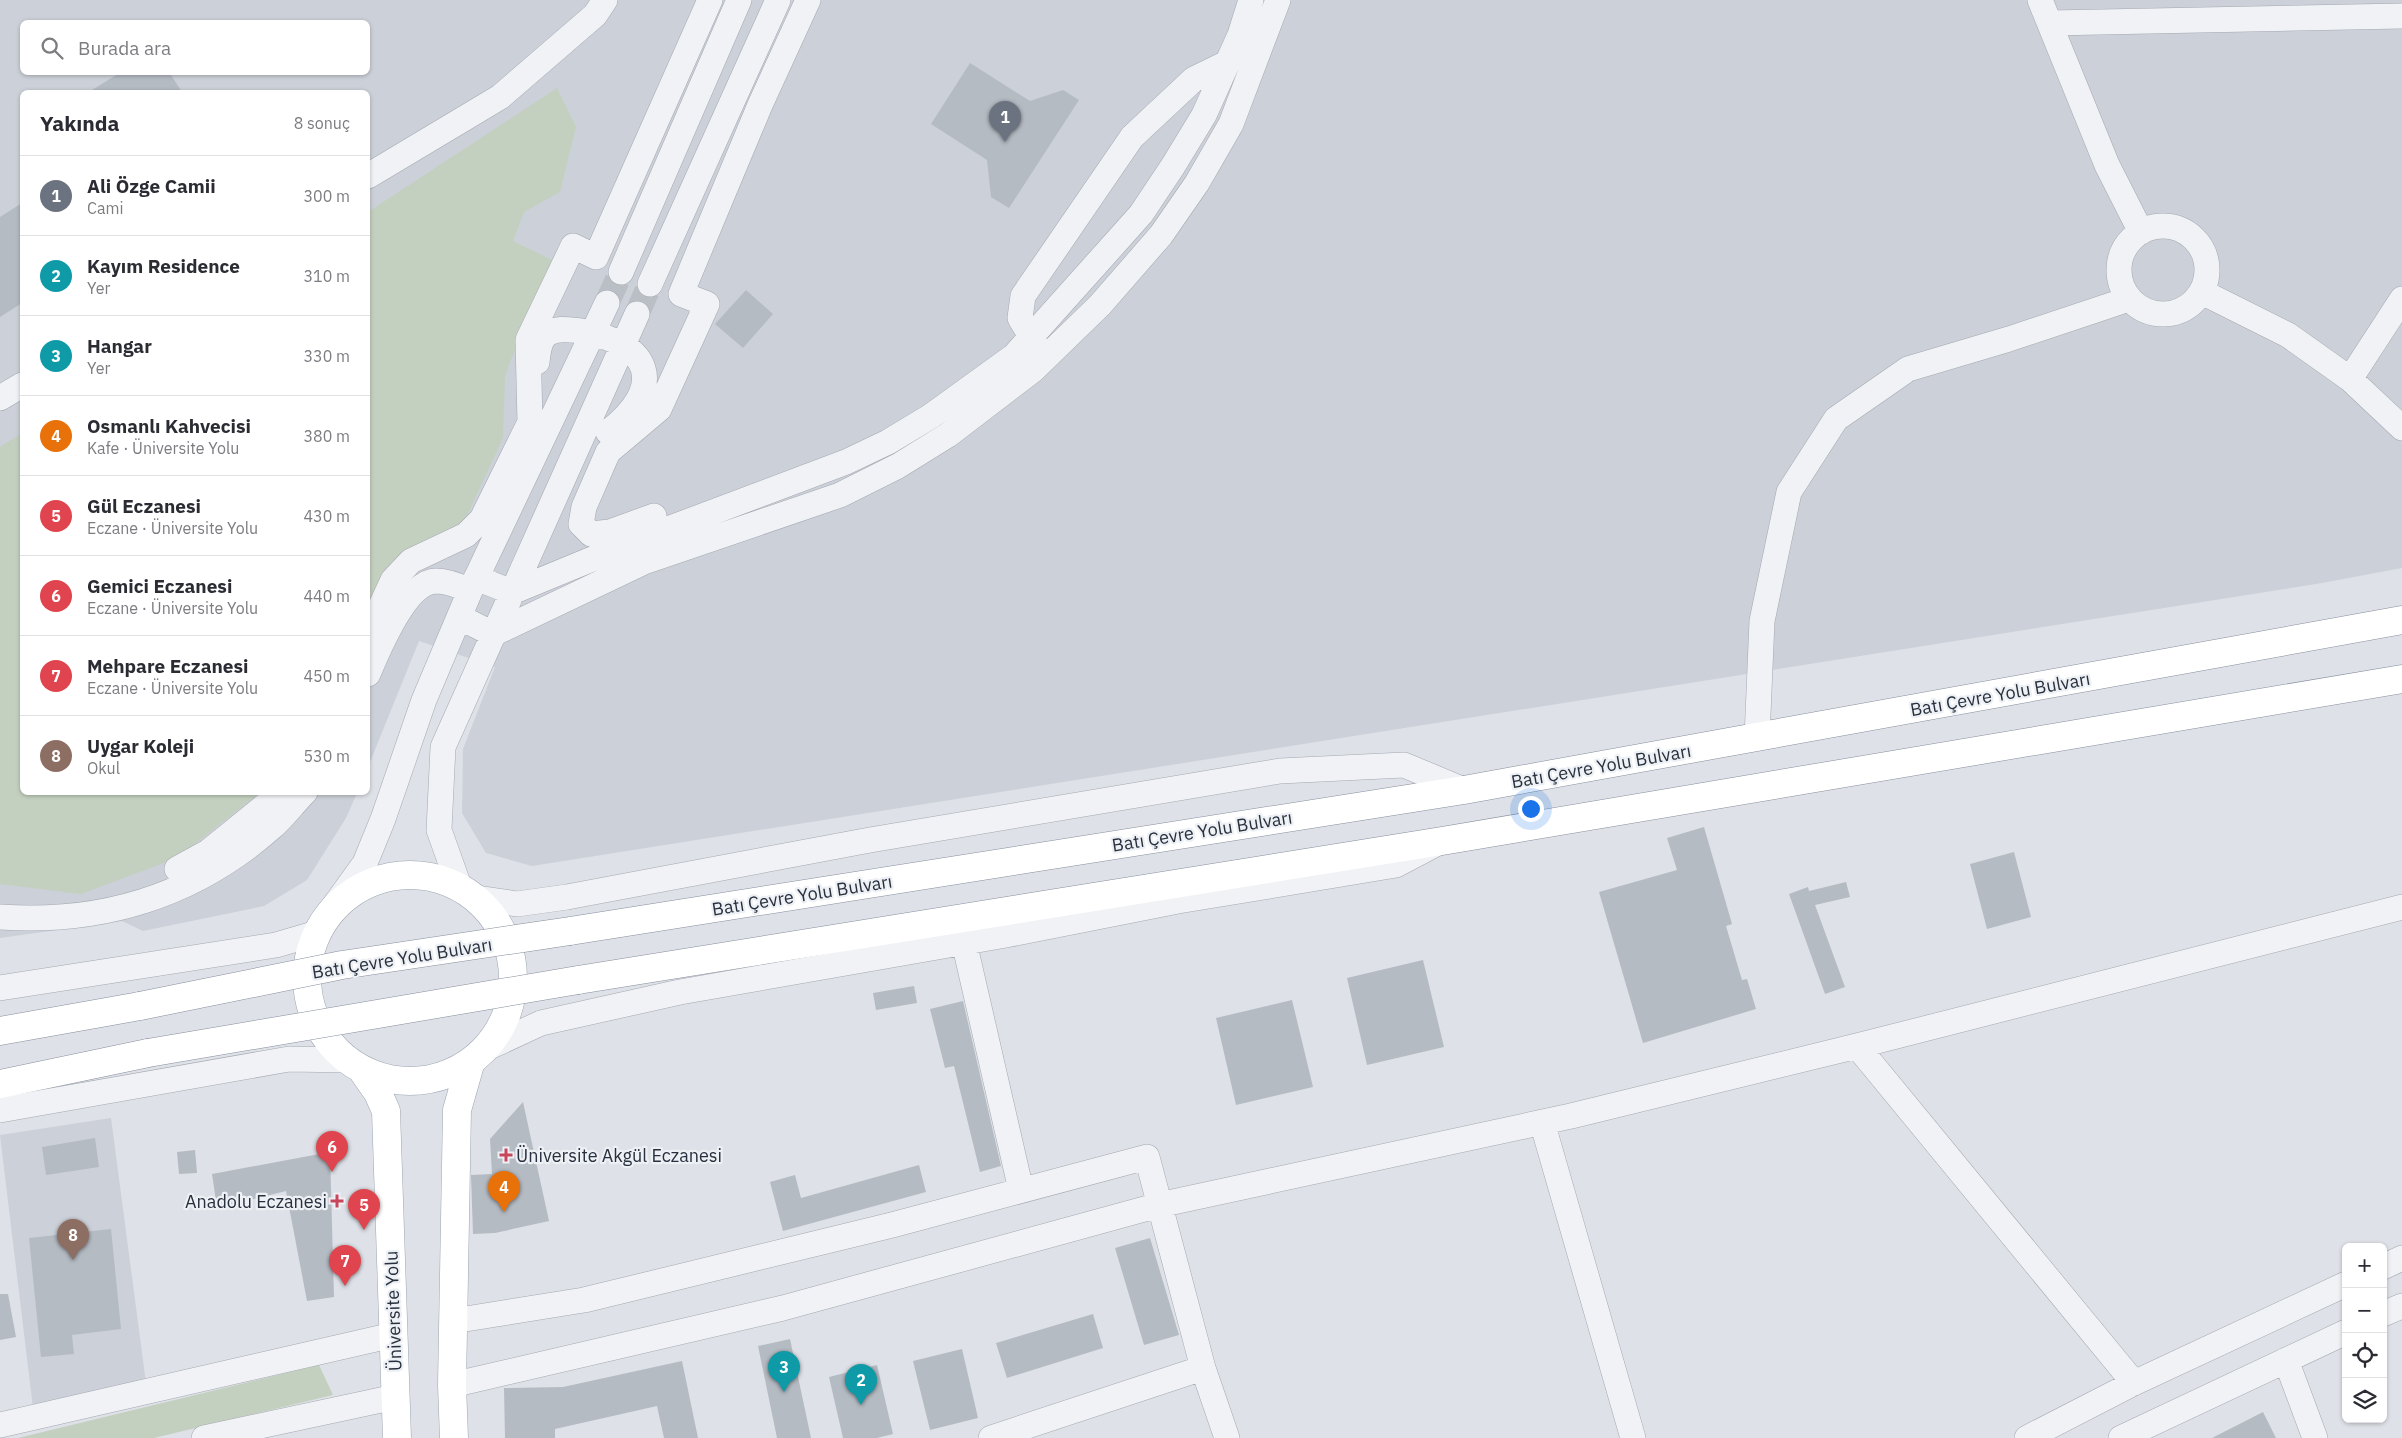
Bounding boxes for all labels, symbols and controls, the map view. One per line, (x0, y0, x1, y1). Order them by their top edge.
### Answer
search box (20, 20, 370, 75)
icon: search (38, 34, 66, 62)
text: Burada ara (78, 36, 171, 60)
pin: 1 (989, 101, 1021, 142)
text: Yakında (40, 109, 120, 137)
text: 8 sonuç (294, 113, 350, 133)
text: Ali Özge Camii (87, 174, 216, 198)
text: 1 (51, 186, 61, 206)
text: 300 m (303, 186, 350, 206)
text: Cami (87, 198, 123, 218)
text: Kayım Residence (87, 254, 240, 278)
text: 2 (51, 266, 61, 286)
text: 310 m (303, 266, 350, 286)
text: Yer (87, 278, 110, 298)
text: Hangar (87, 334, 152, 358)
text: 3 (51, 346, 61, 366)
text: 330 m (303, 346, 350, 366)
text: Yer (87, 358, 110, 378)
text: Osmanlı Kahvecisi (87, 414, 251, 438)
text: 4 (51, 426, 61, 446)
text: 380 m (303, 426, 350, 446)
text: Kafe · Üniversite Yolu (87, 438, 239, 458)
text: Gül Eczanesi (87, 494, 201, 518)
text: 5 (51, 506, 61, 526)
text: 430 m (303, 506, 350, 526)
text: Eczane · Üniversite Yolu (87, 518, 258, 538)
text: Gemici Eczanesi (87, 574, 232, 598)
text: 6 (51, 586, 61, 606)
text: 440 m (303, 586, 350, 606)
text: Eczane · Üniversite Yolu (87, 598, 258, 618)
text: Mehpare Eczanesi (87, 654, 249, 678)
text: 7 (51, 666, 61, 686)
text: 450 m (303, 666, 350, 686)
street label: Batı Çevre Yolu Bulvarı (1908, 667, 2092, 721)
text: Eczane · Üniversite Yolu (87, 678, 258, 698)
text: Uygar Koleji (87, 734, 194, 758)
street label: Batı Çevre Yolu Bulvarı (1509, 739, 1693, 793)
text: 8 (51, 746, 61, 766)
text: 530 m (303, 746, 350, 766)
text: Okul (87, 758, 120, 778)
your location (1518, 796, 1544, 822)
street label: Batı Çevre Yolu Bulvarı (1110, 805, 1294, 857)
street label: Batı Çevre Yolu Bulvarı (710, 869, 894, 921)
street label: Batı Çevre Yolu Bulvarı (310, 932, 494, 984)
pin: 6 (316, 1131, 348, 1172)
place label: Üniversite Akgül Eczanesi (516, 1144, 722, 1167)
marker: Üniversite Akgül Eczanesi (500, 1149, 512, 1161)
pin: 4 (488, 1171, 520, 1212)
pin: 5 (348, 1189, 380, 1230)
place label: Anadolu Eczanesi (185, 1190, 327, 1213)
marker: Anadolu Eczanesi (331, 1195, 343, 1207)
pin: 8 (57, 1219, 89, 1260)
map controls (2342, 1243, 2387, 1423)
button: + (2342, 1243, 2387, 1288)
pin: 7 (329, 1245, 361, 1286)
street label: Üniversite Yolu (379, 1250, 407, 1372)
button: − (2342, 1288, 2387, 1333)
button: locate (2342, 1333, 2387, 1378)
pin: 3 (768, 1351, 800, 1392)
pin: 2 (845, 1364, 877, 1405)
button: layers (2342, 1378, 2387, 1423)

